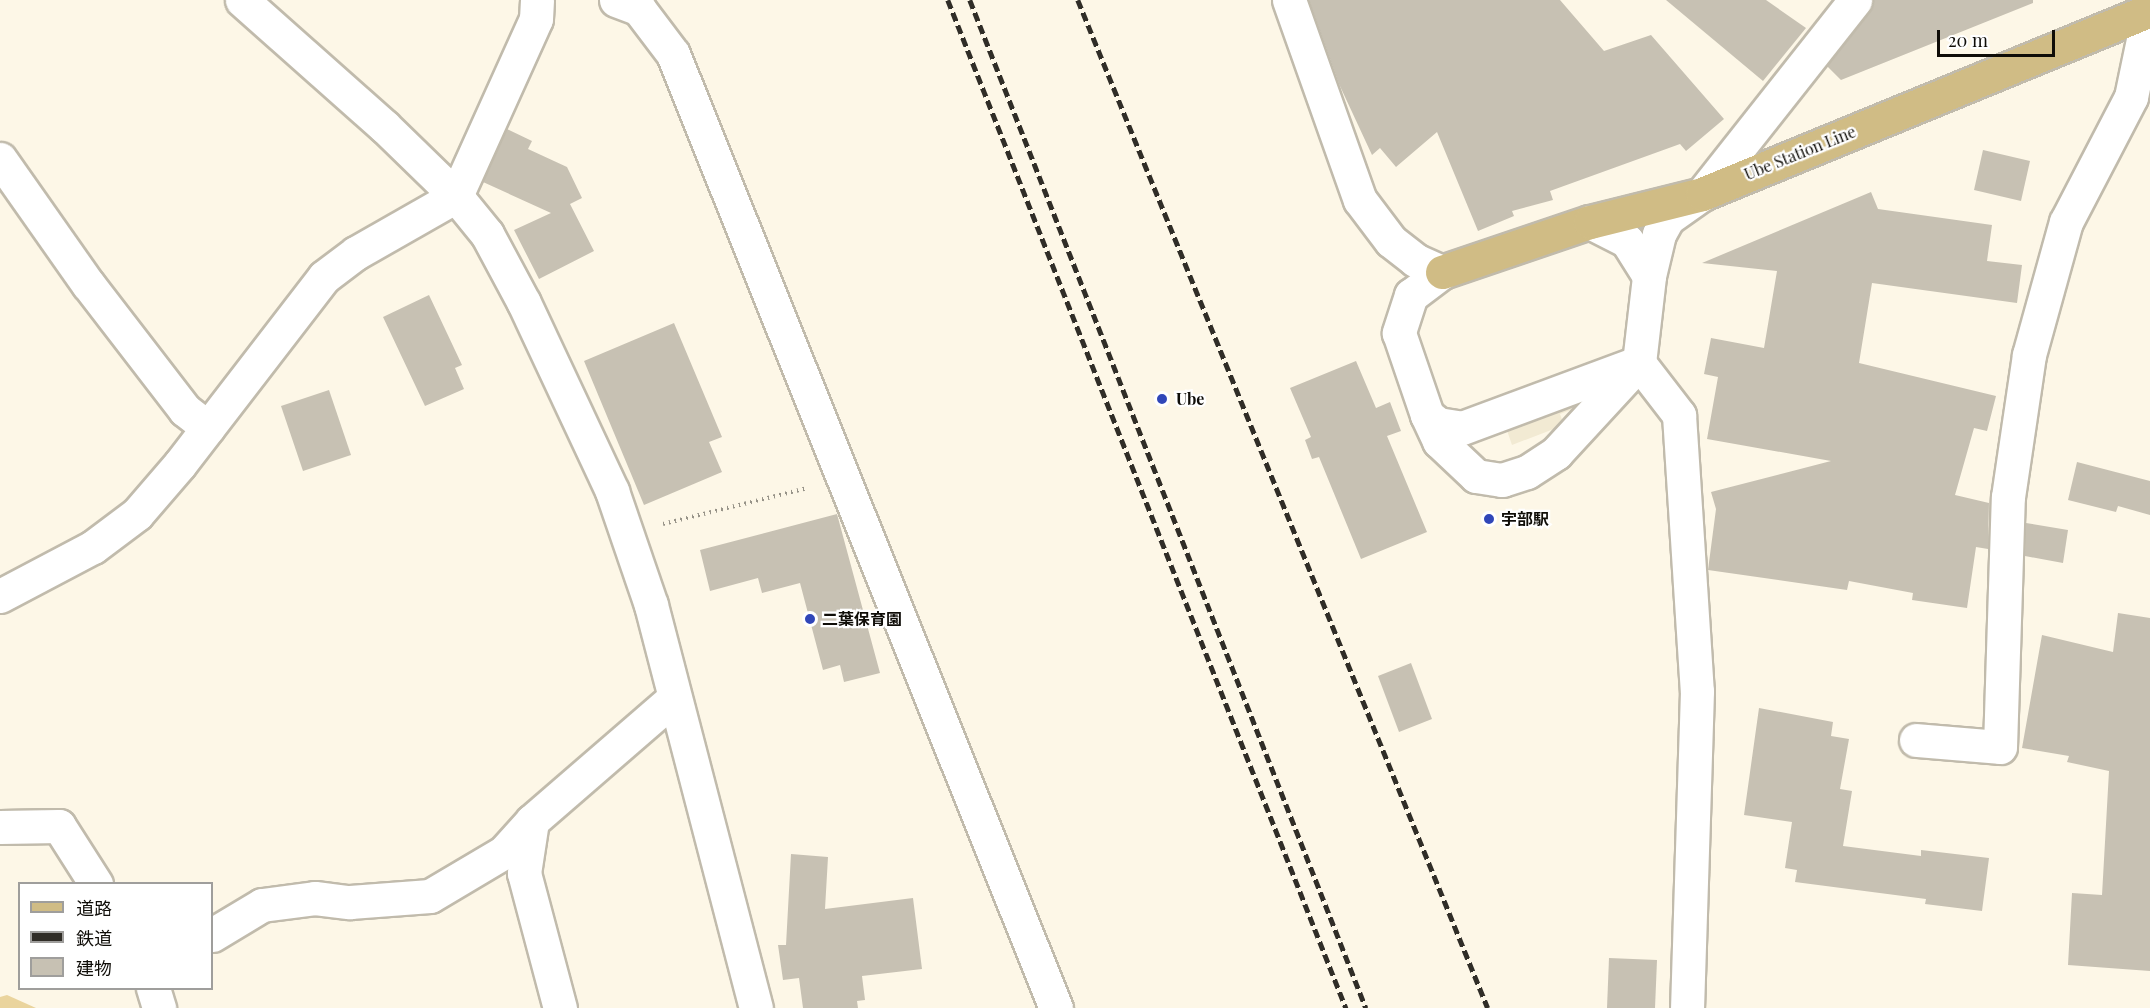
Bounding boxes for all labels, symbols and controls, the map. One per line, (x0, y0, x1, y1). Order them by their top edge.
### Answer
scale bar (1940, 18, 2058, 56)
text: 20 m (1948, 28, 1988, 52)
street label: Ube Station Line (1741, 122, 1859, 184)
place label: Ube (1176, 389, 1204, 409)
marker: Ube (1153, 390, 1171, 408)
place label: 宇部駅 (1501, 509, 1549, 529)
marker: 宇部駅 (1482, 512, 1496, 526)
place label: 二葉保育園 (822, 609, 902, 629)
marker: 二葉保育園 (803, 612, 817, 626)
legend (18, 882, 213, 990)
text: 道路 (76, 896, 112, 920)
text: 鉄道 (76, 926, 112, 950)
text: 建物 (76, 956, 112, 980)

